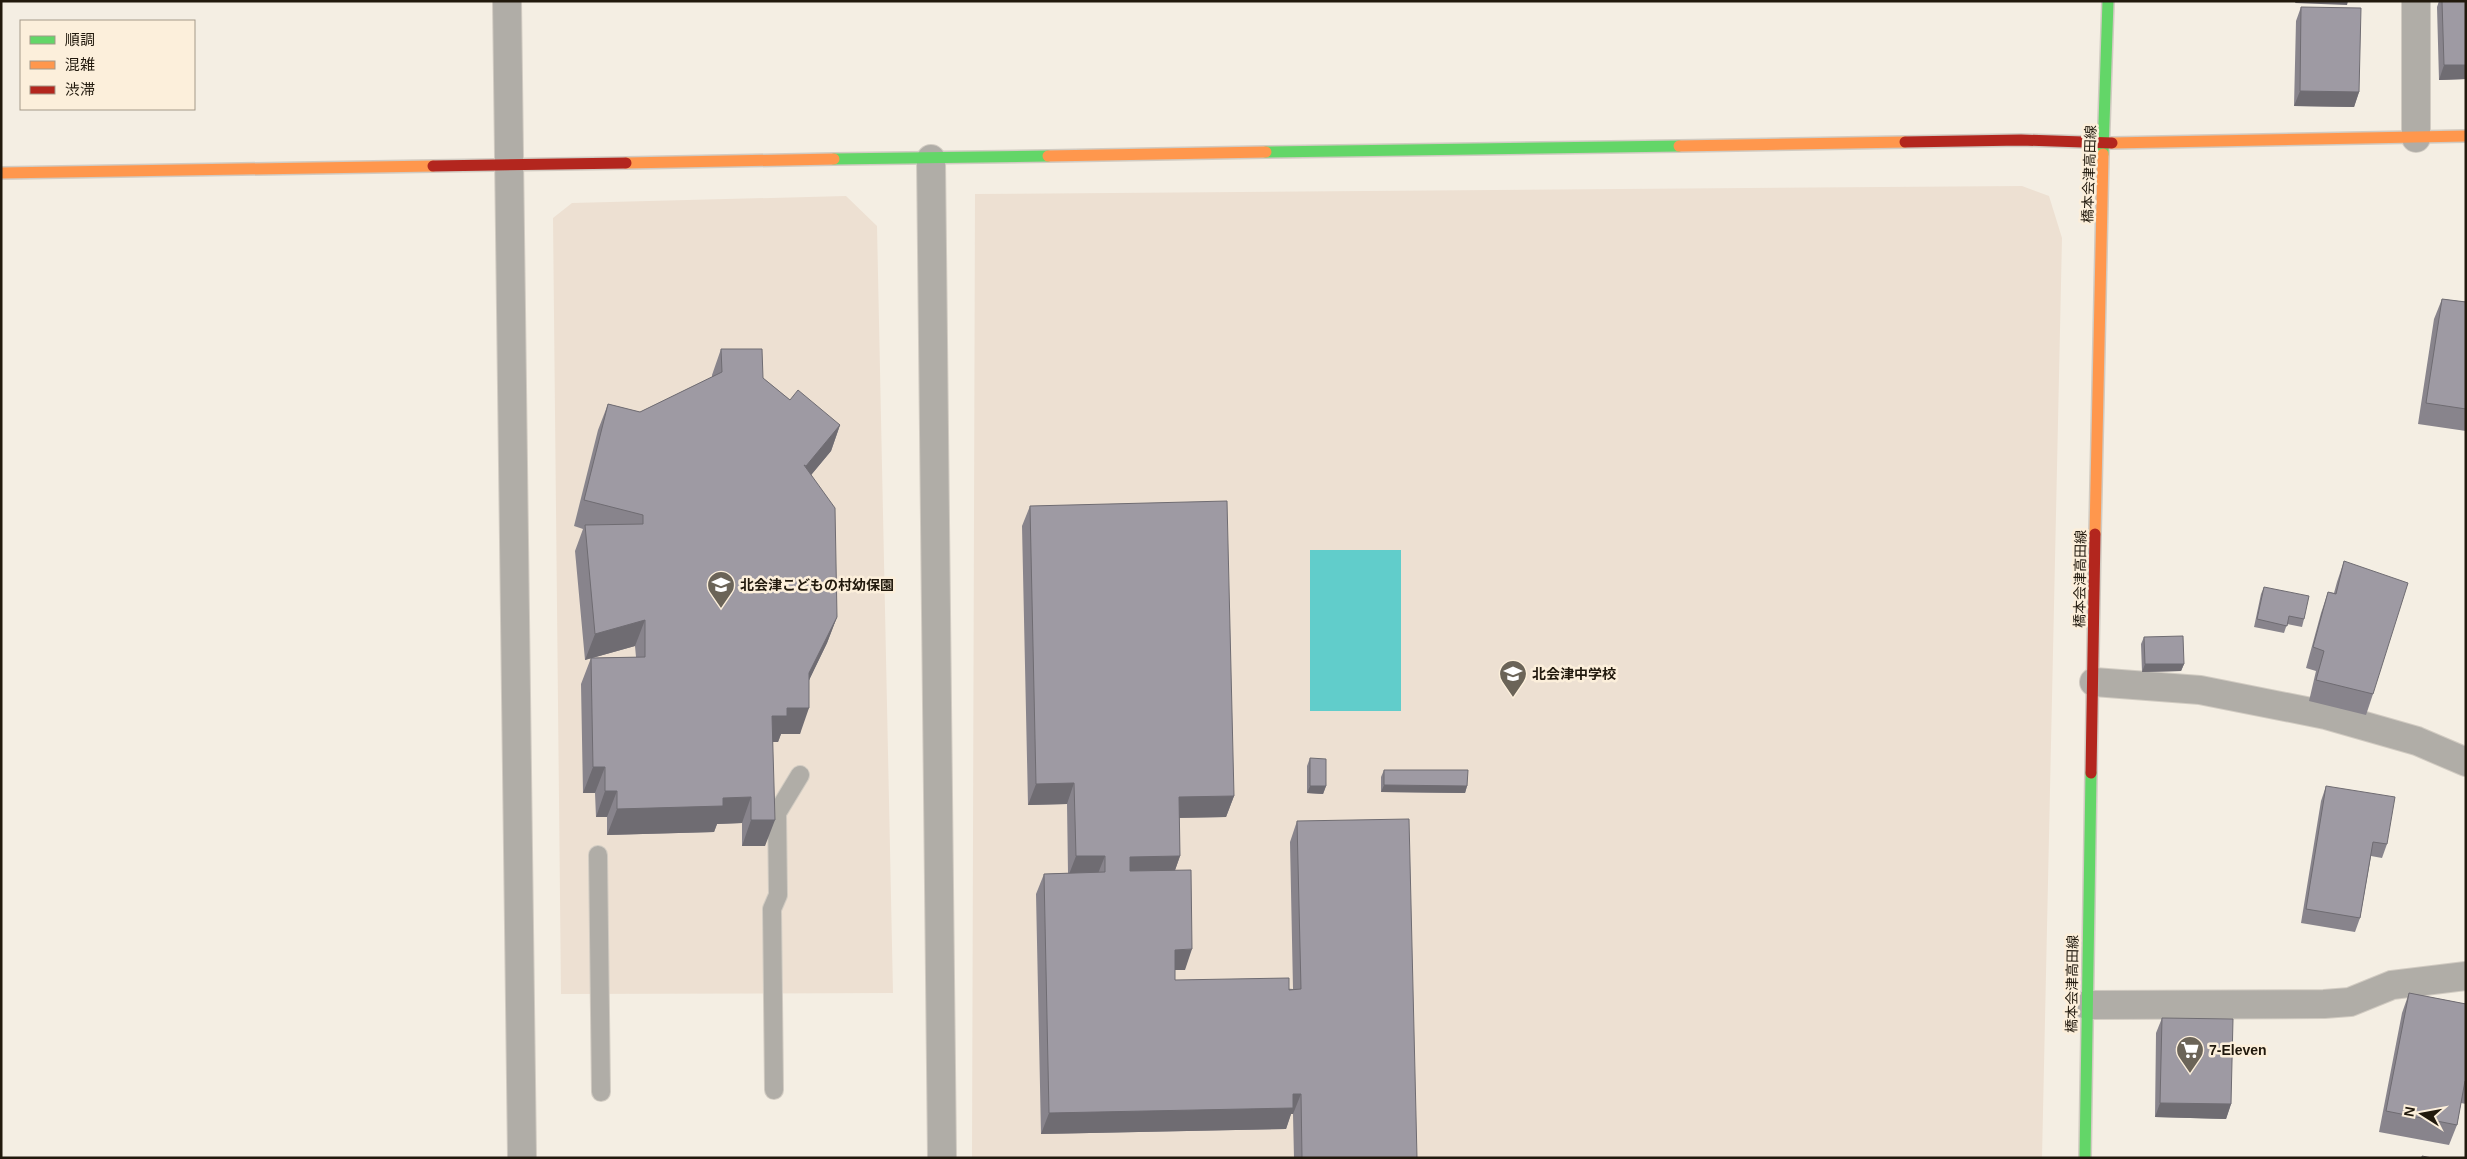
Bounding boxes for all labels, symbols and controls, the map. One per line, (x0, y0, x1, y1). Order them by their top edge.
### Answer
legend (20, 20, 195, 110)
text: 順調 (65, 31, 95, 48)
text: 混雑 (65, 56, 95, 73)
text: 渋滞 (65, 81, 95, 98)
street label: 橋本会津高田線 (2079, 125, 2099, 223)
street label: 橋本会津高田線 (2071, 530, 2089, 628)
school or university icon: 北会津こどもの村幼保園 (706, 570, 736, 609)
place label: 北会津こどもの村幼保園 (740, 577, 894, 593)
school or university icon: 北会津中学校 (1498, 659, 1528, 698)
place label: 北会津中学校 (1532, 666, 1616, 682)
street label: 橋本会津高田線 (2063, 935, 2081, 1033)
supermarket icon: 7-Eleven (2175, 1035, 2205, 1074)
place label: 7-Eleven (2209, 1042, 2267, 1058)
north arrow (2397, 1089, 2447, 1139)
text: N (2400, 1105, 2418, 1118)

